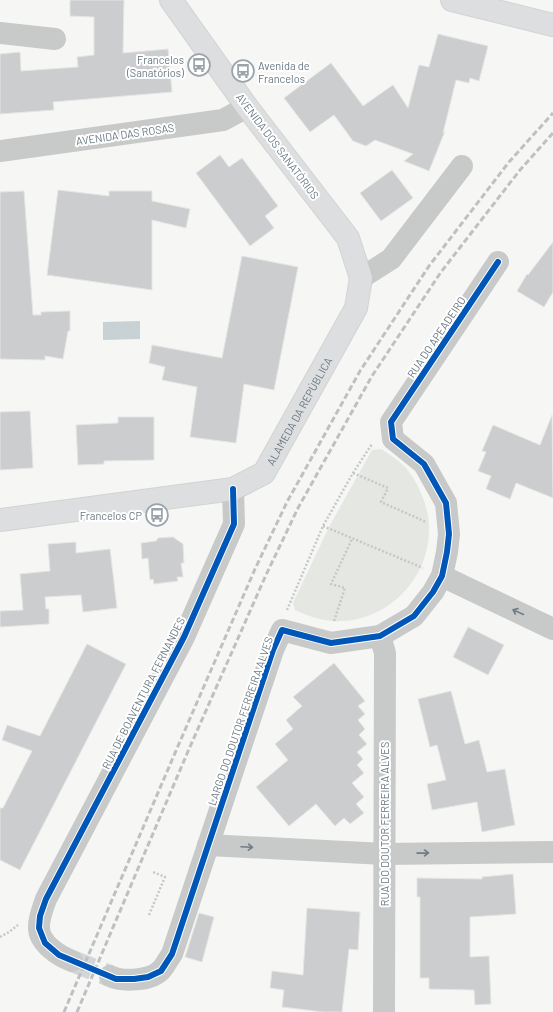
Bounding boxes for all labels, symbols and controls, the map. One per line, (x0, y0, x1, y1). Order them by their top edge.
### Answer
bus stop icon: Francelos (Sanatórios) (186, 52, 212, 78)
place label: Francelos (Sanatórios) (126, 53, 184, 79)
bus stop icon: Avenida de Francelos (230, 58, 256, 84)
place label: Avenida de Francelos (258, 59, 310, 85)
street label: AVENIDA DOS SANATÓRIOS (234, 91, 322, 201)
street label: AVENIDA DAS ROSAS (75, 121, 175, 147)
street label: RUA DO APEADEIRO (404, 294, 468, 380)
street label: ALAMEDA DA REPÚBLICA (263, 354, 334, 467)
bus stop icon: Francelos CP (144, 502, 170, 528)
place label: Francelos CP (80, 509, 142, 522)
one-way arrow (512, 608, 524, 615)
street label: RUA DE BOAVENTURA FERNANDES (99, 615, 187, 771)
street label: LARGO DO DOUTOR FERREIRA ALVES (205, 635, 275, 807)
street label: RUA DO DOUTOR FERREIRA ALVES (378, 742, 391, 906)
one-way arrow (240, 843, 253, 850)
one-way arrow (416, 850, 429, 857)

